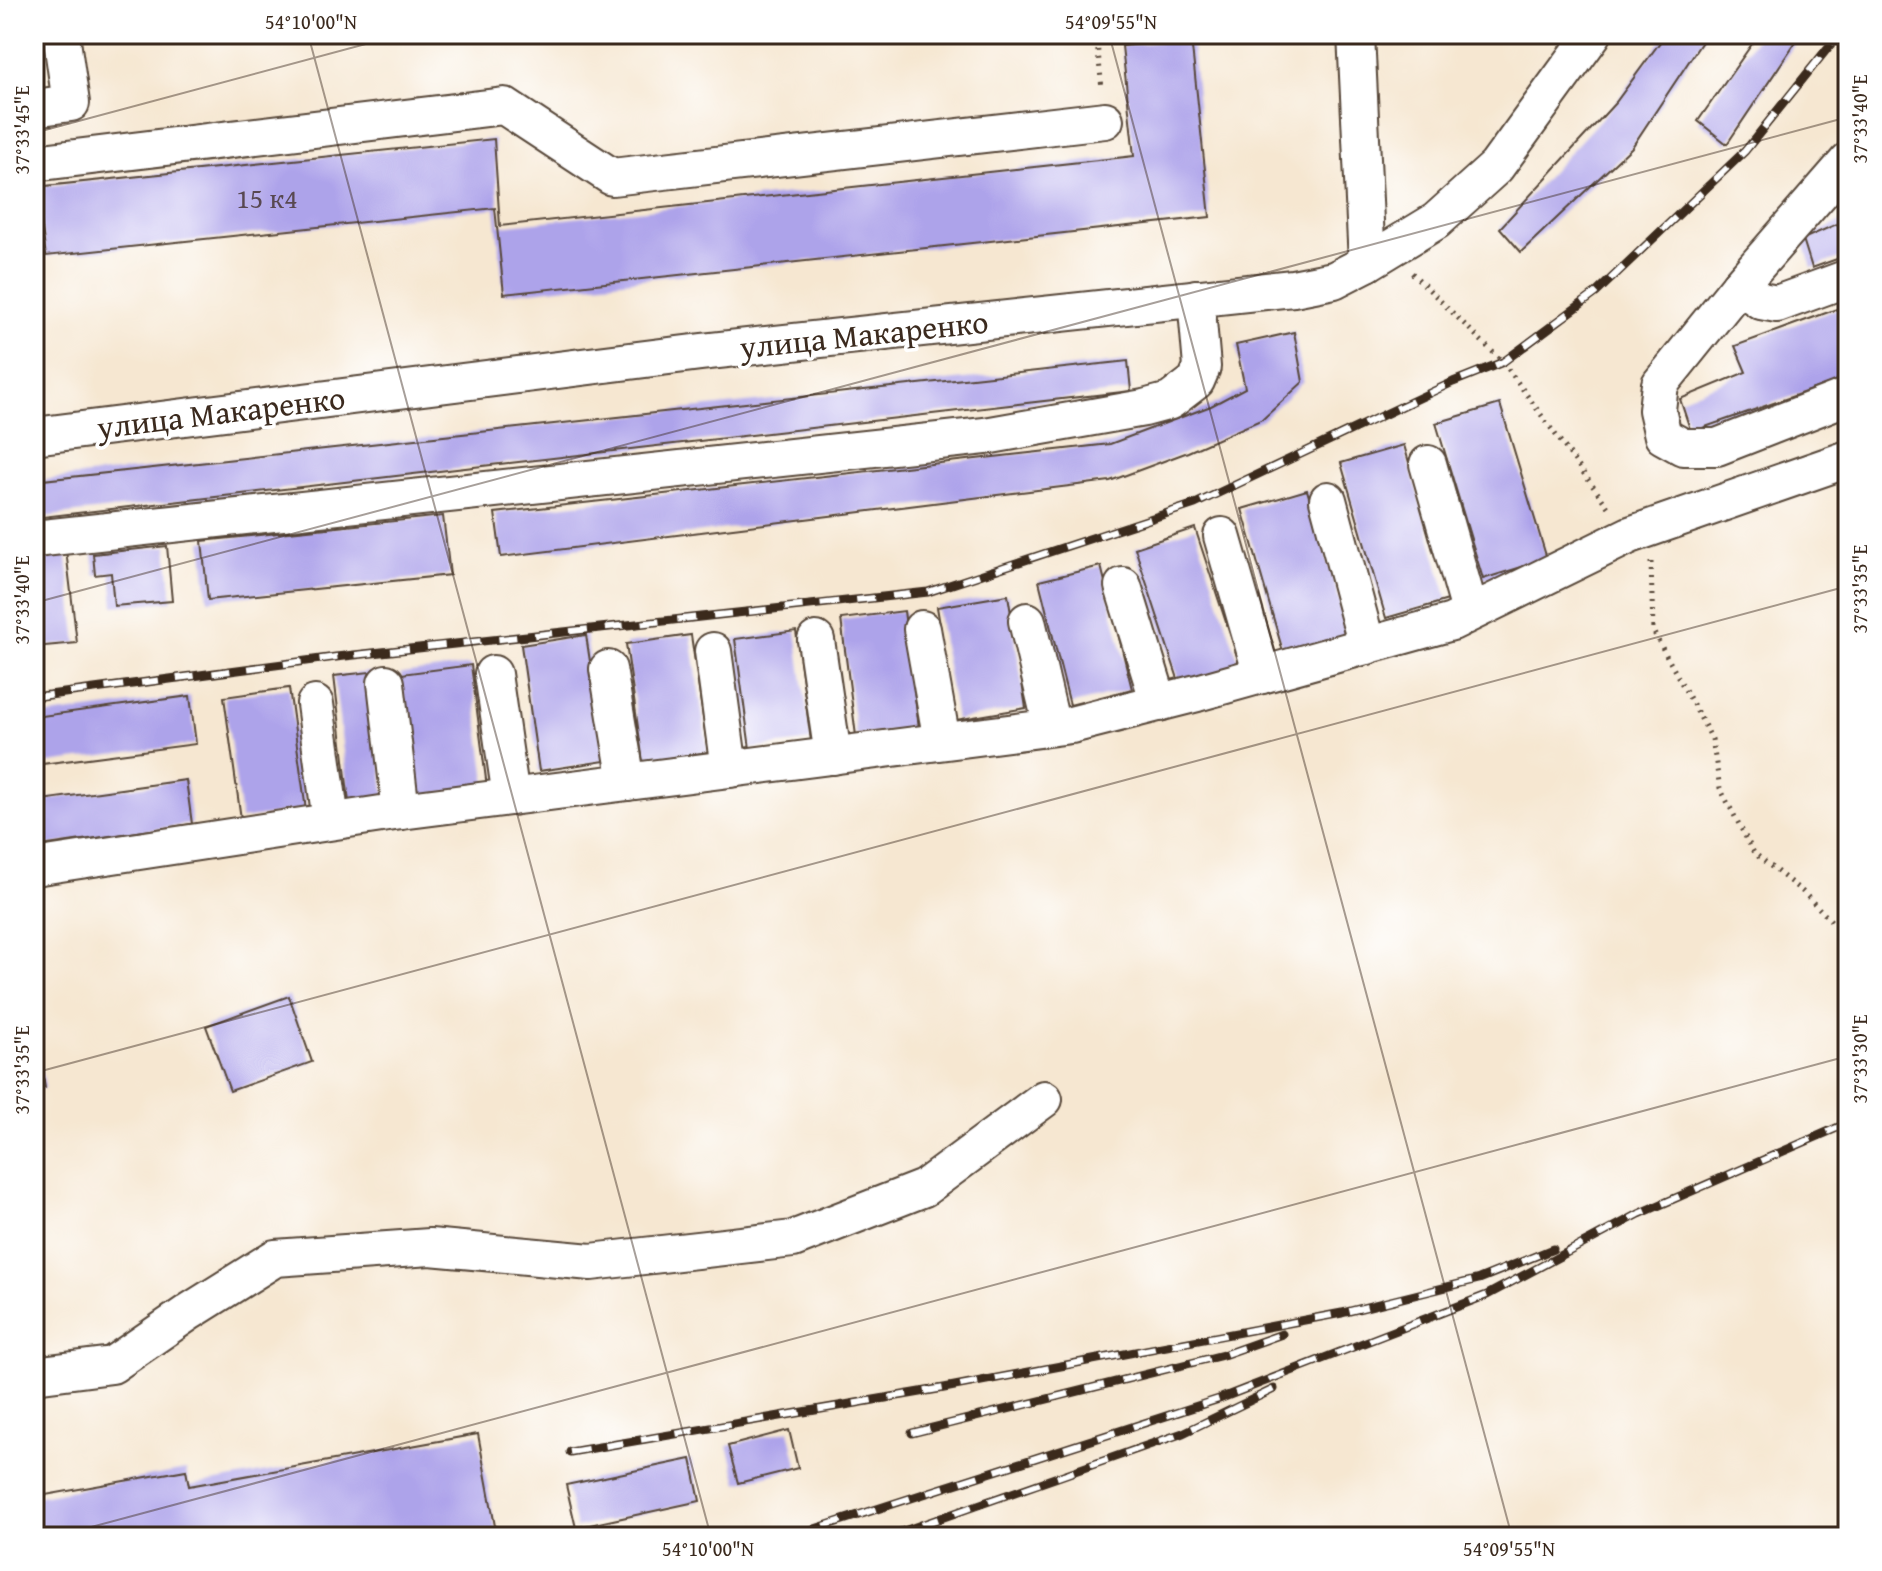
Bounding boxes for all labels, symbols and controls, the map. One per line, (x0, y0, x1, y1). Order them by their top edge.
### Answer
text: 54°10'00"N (265, 7, 357, 36)
text: 54°09'55"N (1065, 7, 1157, 36)
text: 37°33'40"E (1845, 75, 1874, 163)
text: 37°33'45"E (7, 86, 36, 174)
house number: 15 к4 (236, 177, 298, 218)
street label: улица Макаренко (736, 298, 991, 371)
street label: улица Макаренко (93, 373, 348, 451)
text: 37°33'35"E (1845, 545, 1874, 633)
text: 37°33'40"E (7, 556, 36, 644)
text: 37°33'30"E (1845, 1015, 1874, 1103)
text: 37°33'35"E (7, 1026, 36, 1114)
text: 54°10'00"N (662, 1534, 754, 1563)
text: 54°09'55"N (1463, 1534, 1555, 1563)

